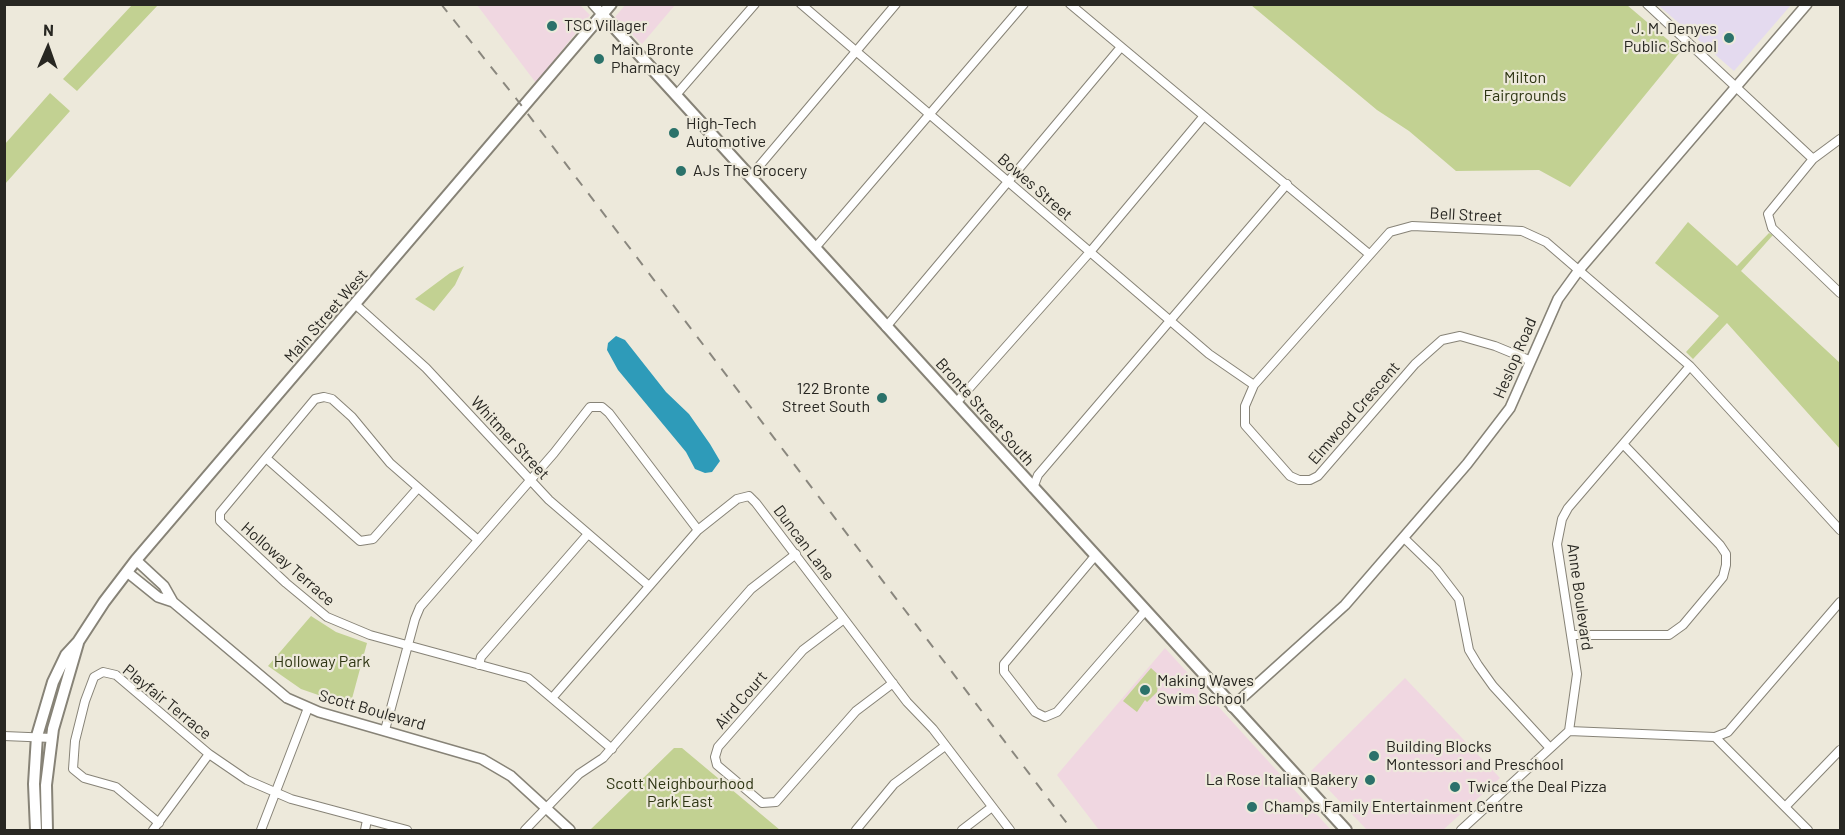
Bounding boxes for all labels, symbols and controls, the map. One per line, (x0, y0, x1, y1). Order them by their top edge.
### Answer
place label: TSC Villager (564, 16, 647, 36)
north arrow (18, 18, 78, 78)
marker: TSC Villager (545, 19, 559, 33)
place label: J. M. Denyes Public School (1624, 19, 1717, 57)
text: N (43, 20, 54, 39)
marker: J. M. Denyes Public School (1722, 31, 1736, 45)
place label: Main Bronte Pharmacy (611, 40, 694, 78)
marker: Main Bronte Pharmacy (592, 52, 606, 66)
park label: Milton Fairgrounds (1483, 68, 1567, 106)
place label: High-Tech Automotive (686, 114, 766, 152)
marker: High-Tech Automotive (667, 126, 681, 140)
street label: Bowes Street (994, 149, 1076, 225)
place label: AJs The Grocery (693, 161, 807, 181)
marker: AJs The Grocery (674, 164, 688, 178)
street label: Bell Street (1429, 204, 1503, 226)
street label: Main Street West (280, 265, 372, 367)
street label: Heslop Road (1489, 315, 1541, 401)
street label: Bronte Street South (932, 354, 1038, 470)
street label: Elmwood Crescent (1304, 358, 1404, 468)
place label: 122 Bronte Street South (782, 379, 870, 417)
marker: 122 Bronte Street South (875, 391, 889, 405)
street label: Whitmer Street (467, 392, 553, 484)
street label: Duncan Lane (769, 502, 839, 584)
street label: Holloway Terrace (237, 518, 339, 610)
street label: Anne Boulevard (1563, 542, 1597, 652)
park label: Holloway Park (274, 652, 370, 672)
street label: Playfair Terrace (119, 660, 215, 744)
street label: Aird Court (711, 667, 771, 733)
place label: Making Waves Swim School (1157, 671, 1254, 709)
marker: Making Waves Swim School (1138, 683, 1152, 697)
street label: Scott Boulevard (316, 686, 428, 734)
place label: Building Blocks Montessori and Preschool (1386, 737, 1564, 775)
marker: Building Blocks Montessori and Preschool (1367, 749, 1381, 763)
place label: La Rose Italian Bakery (1206, 770, 1358, 790)
marker: La Rose Italian Bakery (1363, 773, 1377, 787)
park label: Scott Neighbourhood Park East (606, 774, 754, 812)
place label: Twice the Deal Pizza (1467, 777, 1607, 797)
marker: Twice the Deal Pizza (1448, 780, 1462, 794)
place label: Champs Family Entertainment Centre (1264, 797, 1523, 817)
marker: Champs Family Entertainment Centre (1245, 800, 1259, 814)

